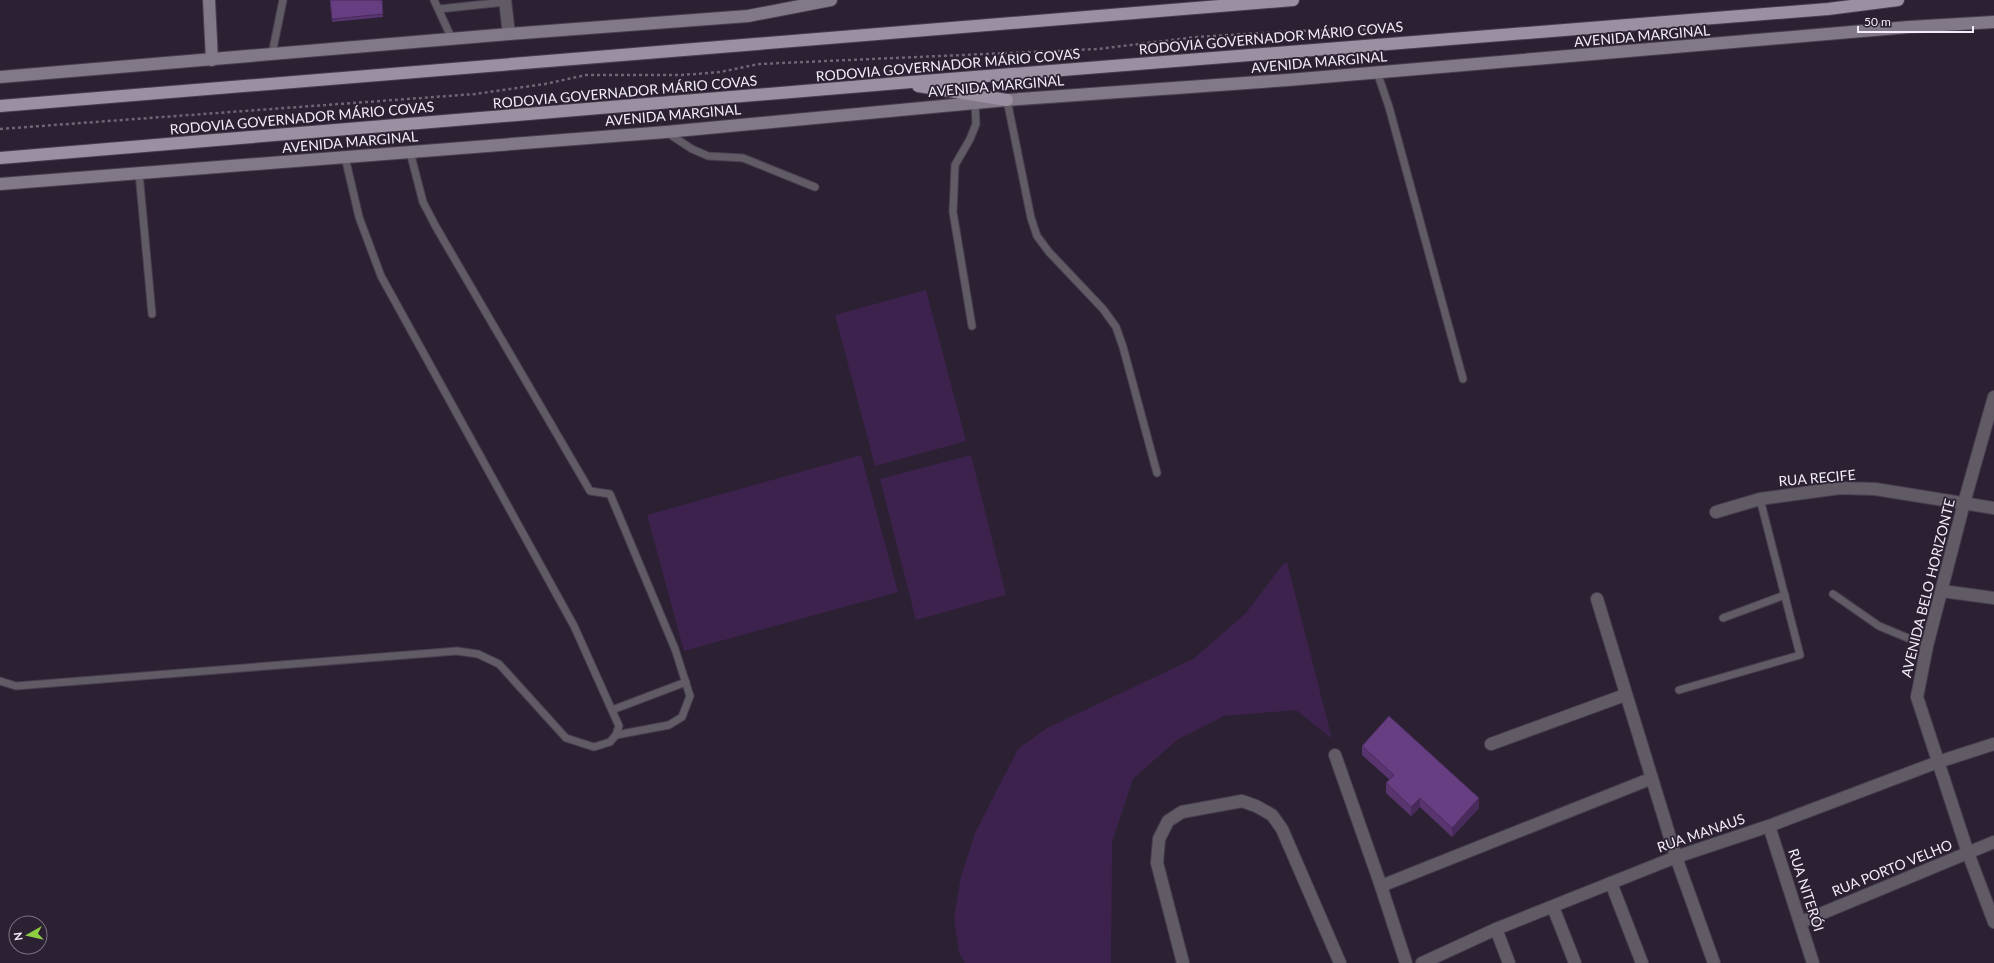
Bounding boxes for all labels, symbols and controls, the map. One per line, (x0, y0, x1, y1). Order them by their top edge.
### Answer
scale bar (1858, 8, 1973, 34)
text: 50 m (1864, 14, 1891, 29)
street label: RODOVIA GOVERNADOR MÁRIO COVAS (1138, 17, 1404, 58)
street label: AVENIDA MARGINAL (1573, 21, 1711, 50)
street label: RODOVIA GOVERNADOR MÁRIO COVAS (815, 44, 1081, 85)
street label: AVENIDA MARGINAL (1250, 47, 1388, 76)
street label: RODOVIA GOVERNADOR MÁRIO COVAS (492, 71, 758, 112)
street label: AVENIDA MARGINAL (927, 71, 1065, 100)
street label: RODOVIA GOVERNADOR MÁRIO COVAS (169, 97, 435, 138)
street label: AVENIDA MARGINAL (604, 100, 742, 129)
street label: AVENIDA MARGINAL (281, 127, 419, 156)
street label: RUA RECIFE (1778, 466, 1856, 489)
street label: AVENIDA BELO HORIZONTE (1897, 497, 1958, 679)
street label: RUA MANAUS (1655, 810, 1747, 855)
street label: RUA PORTO VELHO (1829, 836, 1954, 899)
street label: RUA NITERÓI (1785, 846, 1828, 933)
north arrow (8, 915, 48, 955)
text: N (11, 931, 25, 942)

